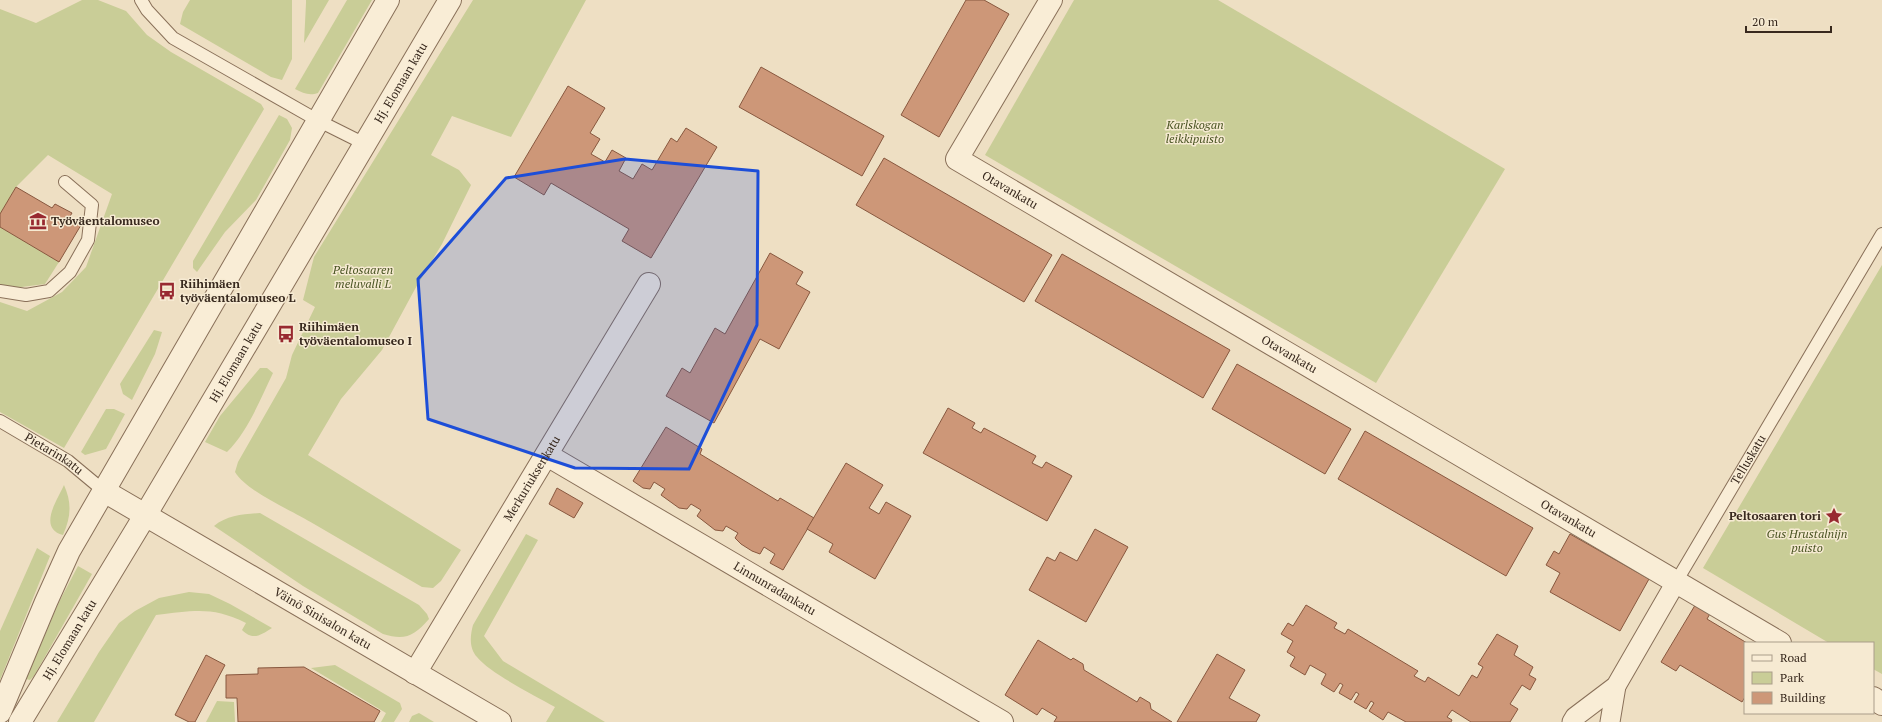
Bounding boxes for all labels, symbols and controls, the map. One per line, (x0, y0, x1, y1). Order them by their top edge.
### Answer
scale bar (1746, 8, 1831, 34)
text: 20 m (1752, 14, 1779, 29)
street label: Hj. Elomaan katu (371, 39, 430, 126)
park label: Karlskogan leikkipuisto (1165, 117, 1224, 146)
street label: Otavankatu (979, 167, 1041, 212)
museum icon: Työväentalomuseo (28, 211, 48, 231)
place label: Työväentalomuseo (51, 213, 160, 228)
park label: Peltosaaren meluvalli L (332, 262, 393, 291)
place label: Riihimäen työväentalomuseo L (180, 276, 296, 305)
bus stop icon: Riihimäen työväentalomuseo L (157, 281, 177, 301)
street label: Hj. Elomaan katu (206, 318, 265, 405)
place label: Riihimäen työväentalomuseo I (299, 319, 413, 348)
bus stop icon: Riihimäen työväentalomuseo I (276, 324, 296, 344)
street label: Otavankatu (1259, 332, 1320, 376)
street label: Pietarinkatu (22, 429, 86, 478)
street label: Merkuriuksenkatu (500, 432, 563, 524)
street label: Telluskatu (1727, 432, 1769, 487)
street label: Otavankatu (1538, 496, 1599, 540)
place icon: Peltosaaren tori (1824, 506, 1844, 526)
place label: Peltosaaren tori (1729, 508, 1821, 523)
park label: Gus Hrustalnijn puisto (1766, 526, 1848, 555)
street label: Linnunradankatu (731, 558, 819, 618)
street label: Väinö Sinisalon katu (271, 584, 374, 652)
street label: Hj. Elomaan katu (39, 597, 99, 683)
legend (1744, 642, 1874, 714)
text: Road (1780, 650, 1807, 665)
text: Park (1780, 670, 1805, 685)
text: Building (1780, 690, 1826, 705)

